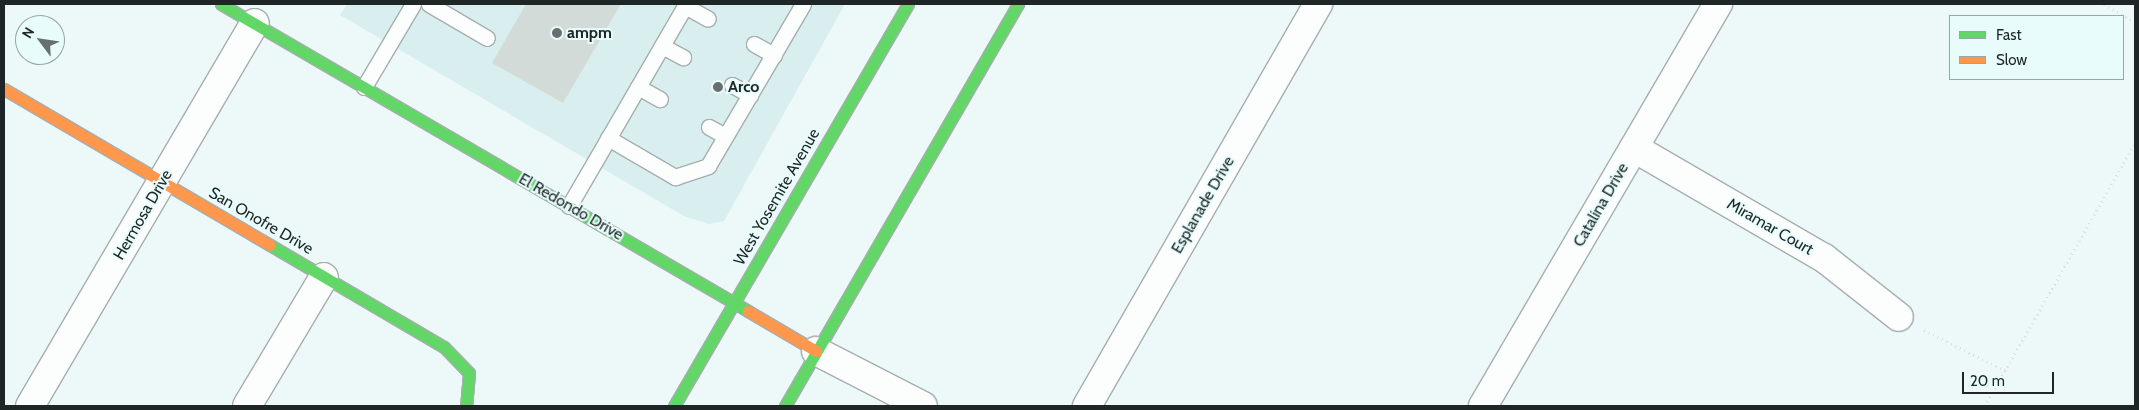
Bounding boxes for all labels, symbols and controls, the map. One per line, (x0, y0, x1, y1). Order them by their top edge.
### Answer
north arrow (15, 15, 65, 65)
legend (1949, 15, 2124, 80)
place label: ampm (567, 23, 612, 43)
text: N (18, 24, 38, 42)
text: Fast (1996, 26, 2021, 44)
marker: ampm (551, 27, 563, 39)
text: Slow (1996, 51, 2027, 69)
place label: Arco (728, 77, 759, 97)
marker: Arco (712, 81, 724, 93)
street label: West Yosemite Avenue (730, 125, 824, 269)
street label: Esplanade Drive (1167, 153, 1239, 257)
street label: Catalina Drive (1569, 160, 1633, 250)
street label: Hermosa Drive (109, 166, 177, 264)
street label: El Redondo Drive (515, 169, 627, 245)
street label: San Onofre Drive (205, 183, 317, 259)
street label: Miramar Court (1723, 195, 1817, 259)
scale bar (1964, 362, 2056, 394)
text: 20 m (1970, 372, 2005, 390)

